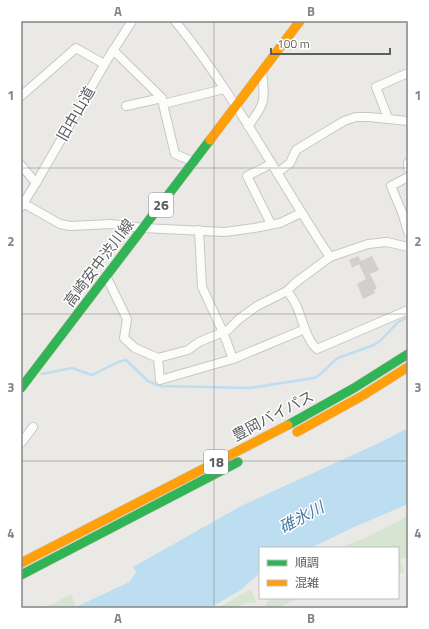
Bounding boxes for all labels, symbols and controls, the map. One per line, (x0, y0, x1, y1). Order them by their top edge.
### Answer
text: A (114, 1, 122, 21)
text: B (307, 1, 315, 21)
scale bar (271, 30, 390, 56)
text: 100 m (277, 34, 310, 53)
street label: 旧中山道 (51, 82, 101, 145)
text: 1 (7, 85, 15, 105)
text: 1 (414, 85, 422, 105)
road number: 26 (149, 193, 173, 217)
street label: 高崎安中渋川線 (58, 214, 139, 312)
text: 2 (7, 231, 15, 251)
text: 2 (414, 231, 422, 251)
text: 3 (7, 377, 15, 397)
text: 3 (414, 377, 422, 397)
street label: 豊岡バイパス (228, 384, 318, 447)
road number: 18 (204, 450, 228, 474)
water label: 碓氷川 (274, 494, 330, 539)
text: 4 (7, 523, 15, 543)
text: 4 (414, 523, 422, 543)
legend (259, 547, 399, 599)
text: 順調 (295, 553, 319, 572)
text: 混雑 (295, 573, 319, 592)
text: A (114, 608, 122, 628)
text: B (307, 608, 315, 628)

